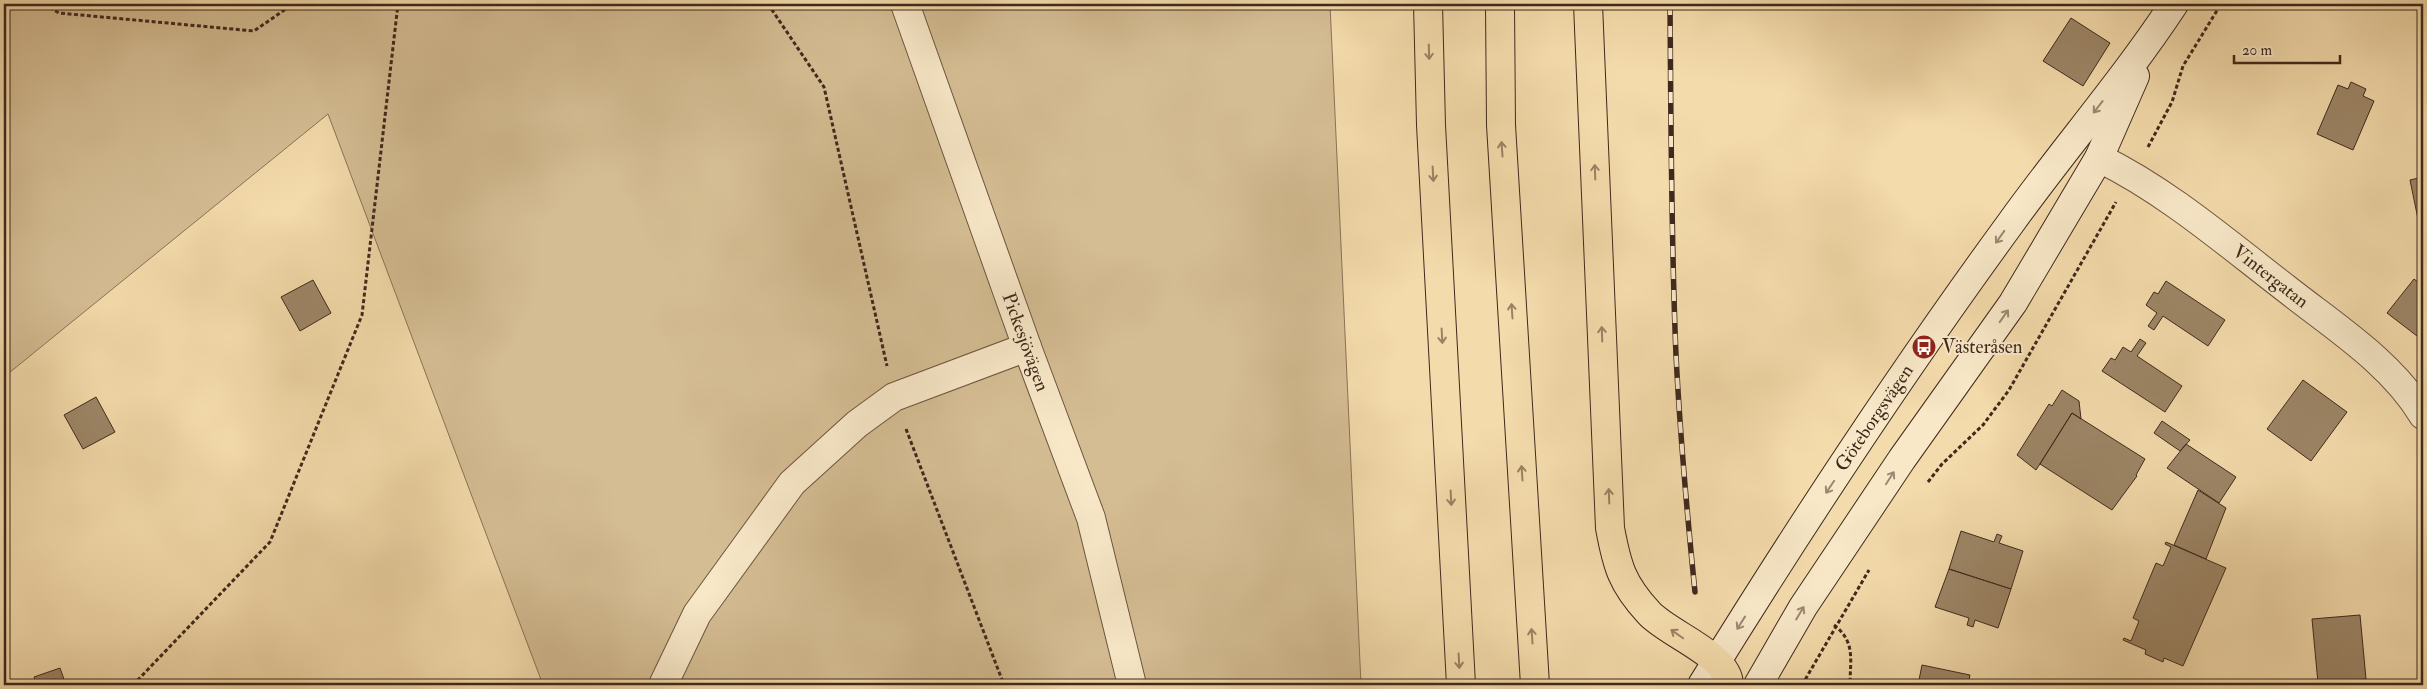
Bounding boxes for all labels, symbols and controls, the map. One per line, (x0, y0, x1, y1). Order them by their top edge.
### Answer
scale bar (2234, 32, 2341, 64)
text: 20 m (2242, 41, 2272, 60)
one-way arrow (1424, 44, 1434, 60)
one-way arrow (2092, 100, 2103, 113)
one-way arrow (1498, 141, 1507, 157)
one-way arrow (1590, 164, 1600, 180)
one-way arrow (1429, 165, 1438, 181)
one-way arrow (1995, 230, 2005, 244)
street label: Vintergatan (2228, 239, 2314, 314)
street label: Pickesjövägen (997, 290, 1055, 395)
one-way arrow (1508, 304, 1517, 320)
one-way arrow (1999, 310, 2009, 324)
one-way arrow (1597, 326, 1606, 342)
one-way arrow (1438, 328, 1447, 344)
bus stop icon: Västeråsen (1911, 334, 1937, 360)
place label: Västeråsen (1942, 335, 2023, 359)
street label: Göteborgsvägen (1830, 360, 1919, 476)
one-way arrow (1518, 466, 1527, 482)
one-way arrow (1885, 471, 1895, 485)
one-way arrow (1824, 480, 1835, 494)
one-way arrow (1604, 489, 1613, 505)
one-way arrow (1446, 490, 1455, 506)
one-way arrow (1795, 607, 1805, 621)
one-way arrow (1736, 616, 1746, 630)
one-way arrow (1528, 628, 1537, 644)
one-way arrow (1670, 629, 1684, 639)
one-way arrow (1455, 652, 1464, 668)

